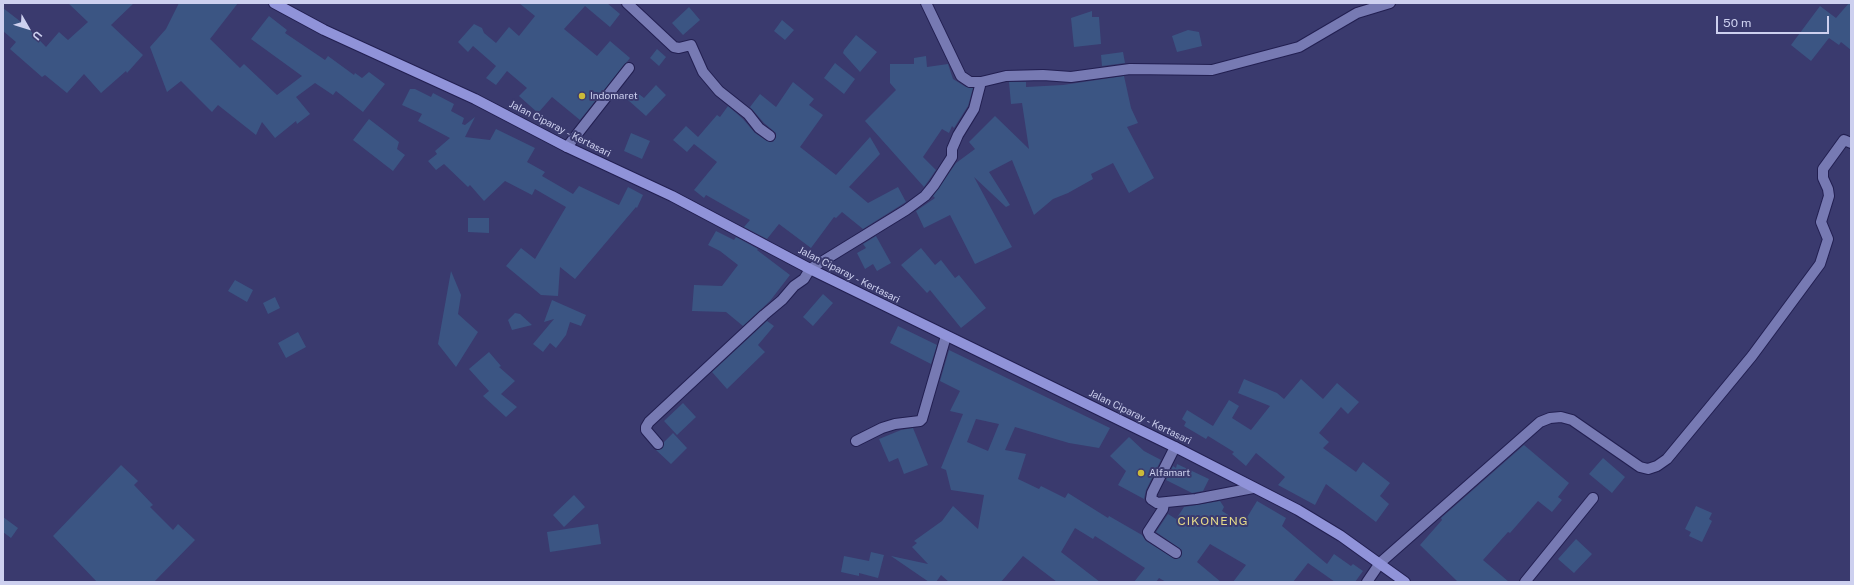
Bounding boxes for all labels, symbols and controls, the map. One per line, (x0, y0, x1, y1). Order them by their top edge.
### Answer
north arrow (8, 8, 48, 48)
scale bar (1718, 8, 1831, 34)
text: 50 m (1723, 16, 1751, 30)
text: U (30, 29, 44, 42)
place label: Indomaret (590, 90, 638, 102)
marker: Indomaret (577, 91, 587, 101)
street label: Jalan Ciparay - Kertasari (507, 98, 613, 160)
street label: Jalan Ciparay - Kertasari (796, 244, 902, 306)
street label: Jalan Ciparay - Kertasari (1087, 387, 1193, 447)
place label: Alfamart (1149, 467, 1190, 479)
marker: Alfamart (1136, 468, 1146, 478)
district label: CIKONENG (1177, 514, 1249, 528)

